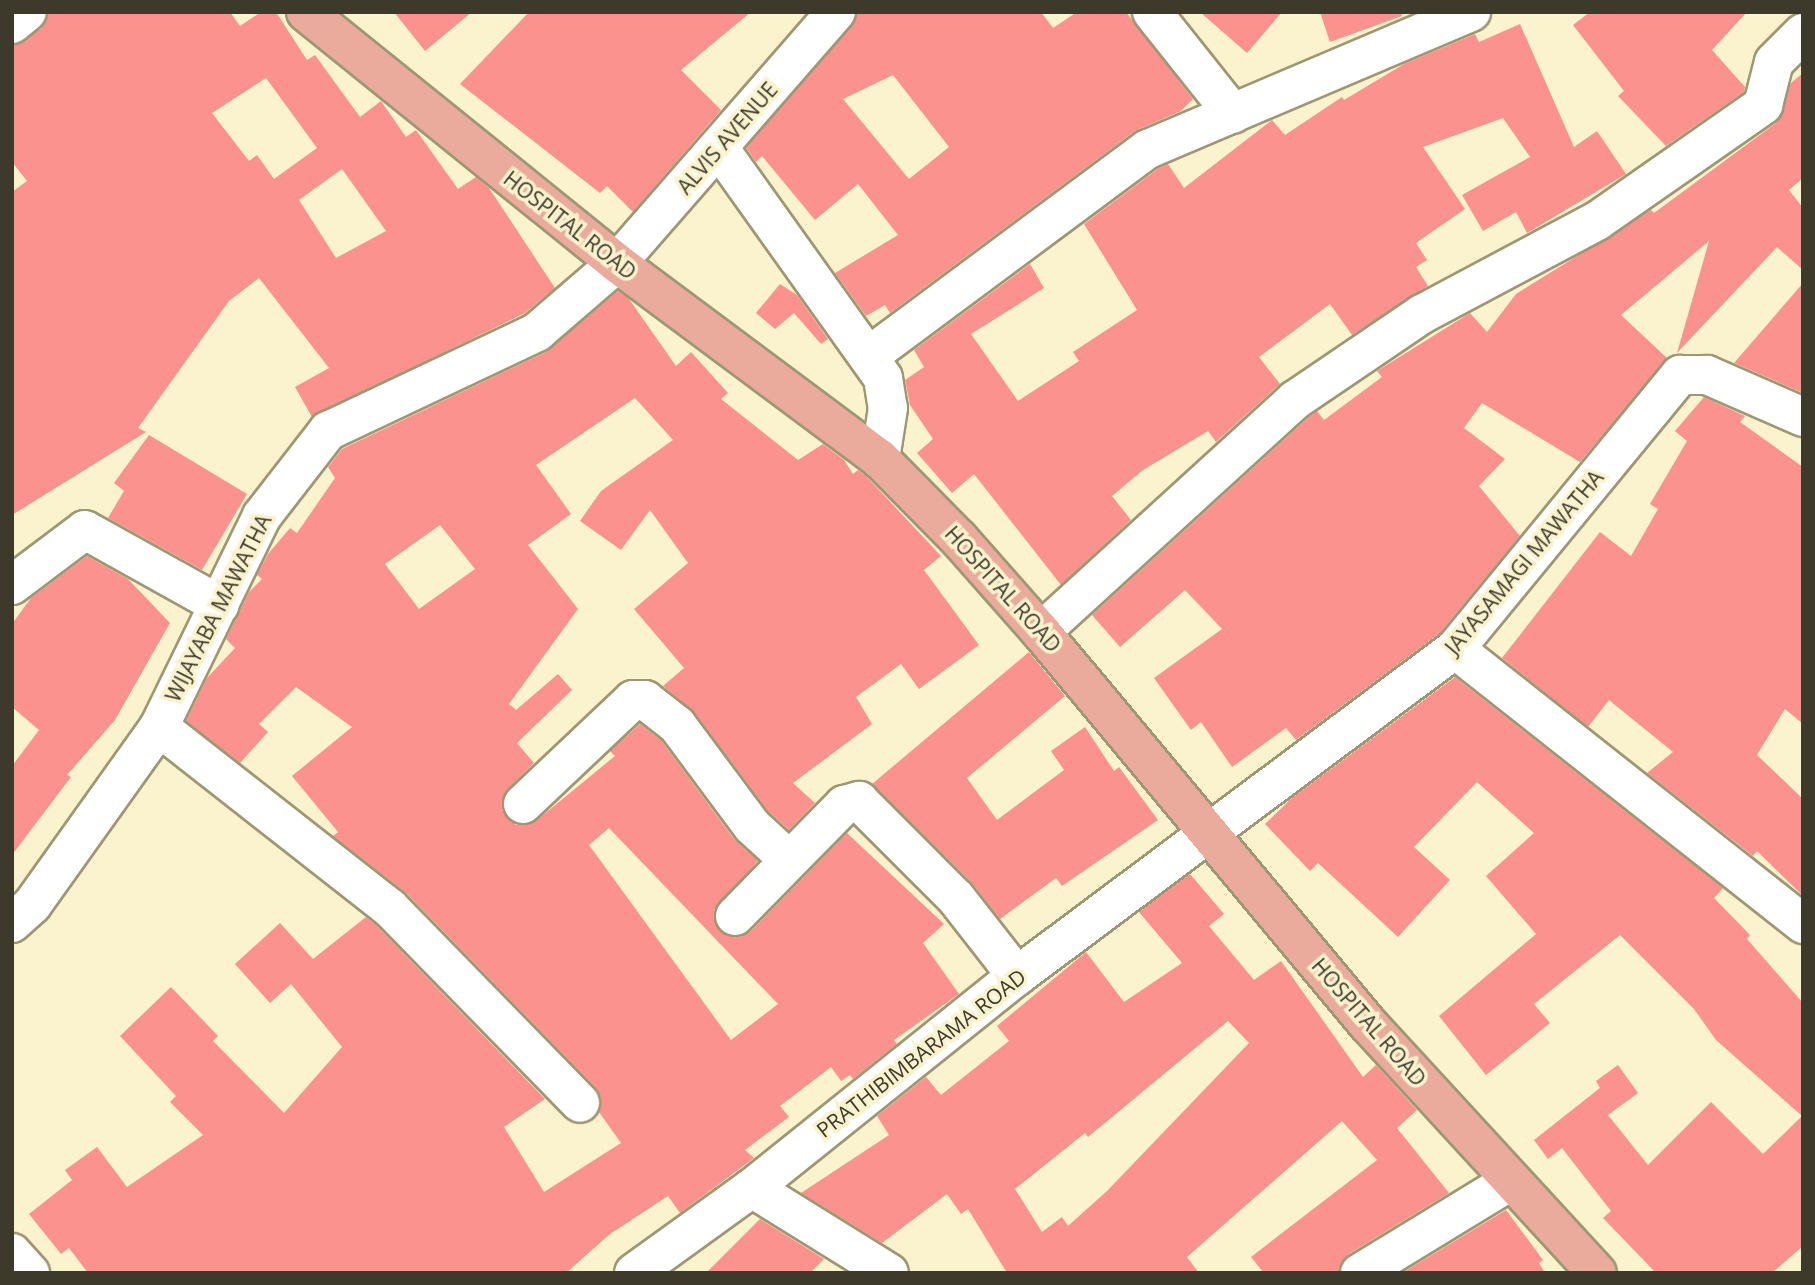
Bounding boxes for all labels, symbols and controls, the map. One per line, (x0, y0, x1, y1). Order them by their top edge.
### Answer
street label: ALVIS AVENUE (672, 77, 782, 199)
street label: HOSPITAL ROAD (499, 166, 641, 284)
street label: JAYASAMAGI MAWATHA (1440, 465, 1608, 659)
street label: WIJAYABA MAWATHA (160, 510, 276, 706)
street label: HOSPITAL ROAD (940, 521, 1066, 657)
street label: HOSPITAL ROAD (1307, 953, 1431, 1091)
street label: PRATHIBIMBARAMA ROAD (811, 963, 1031, 1143)

